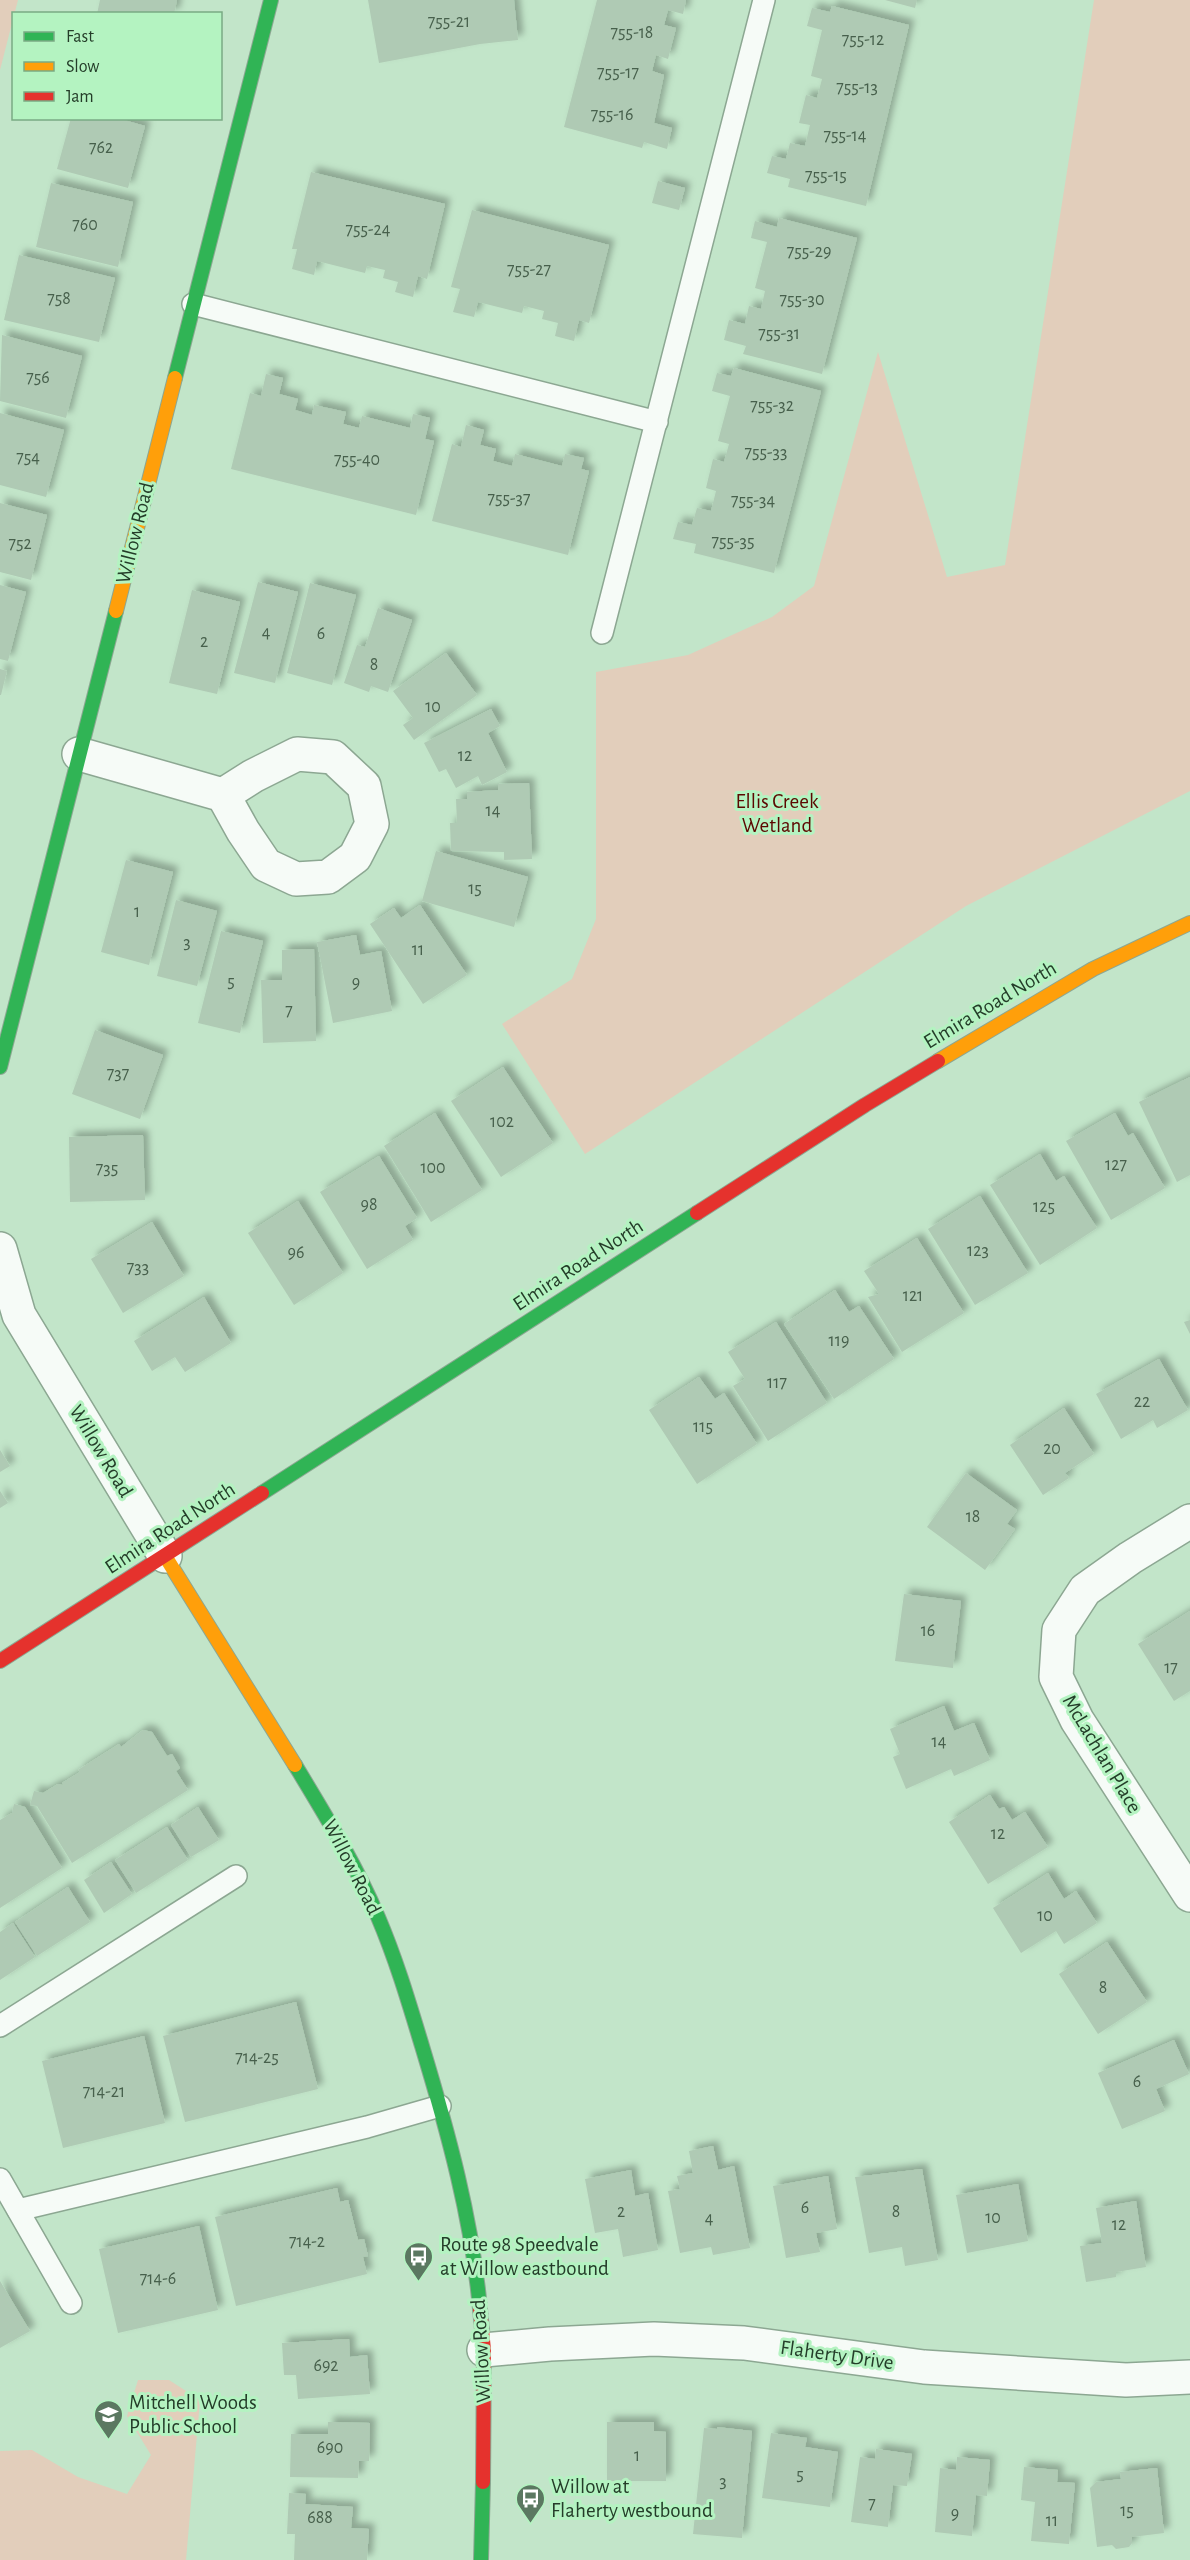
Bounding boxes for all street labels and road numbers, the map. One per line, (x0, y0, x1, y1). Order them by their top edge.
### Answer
street label: Willow Road (112, 480, 158, 586)
street label: Elmira Road North (920, 957, 1060, 1053)
street label: Elmira Road North (509, 1215, 647, 1315)
street label: Willow Road (65, 1401, 137, 1501)
street label: Elmira Road North (101, 1478, 239, 1578)
street label: McLachlan Place (1059, 1691, 1145, 1817)
street label: Willow Road (319, 1816, 385, 1918)
street label: Willow Road (468, 2299, 494, 2403)
street label: Flaherty Drive (779, 2337, 895, 2373)

